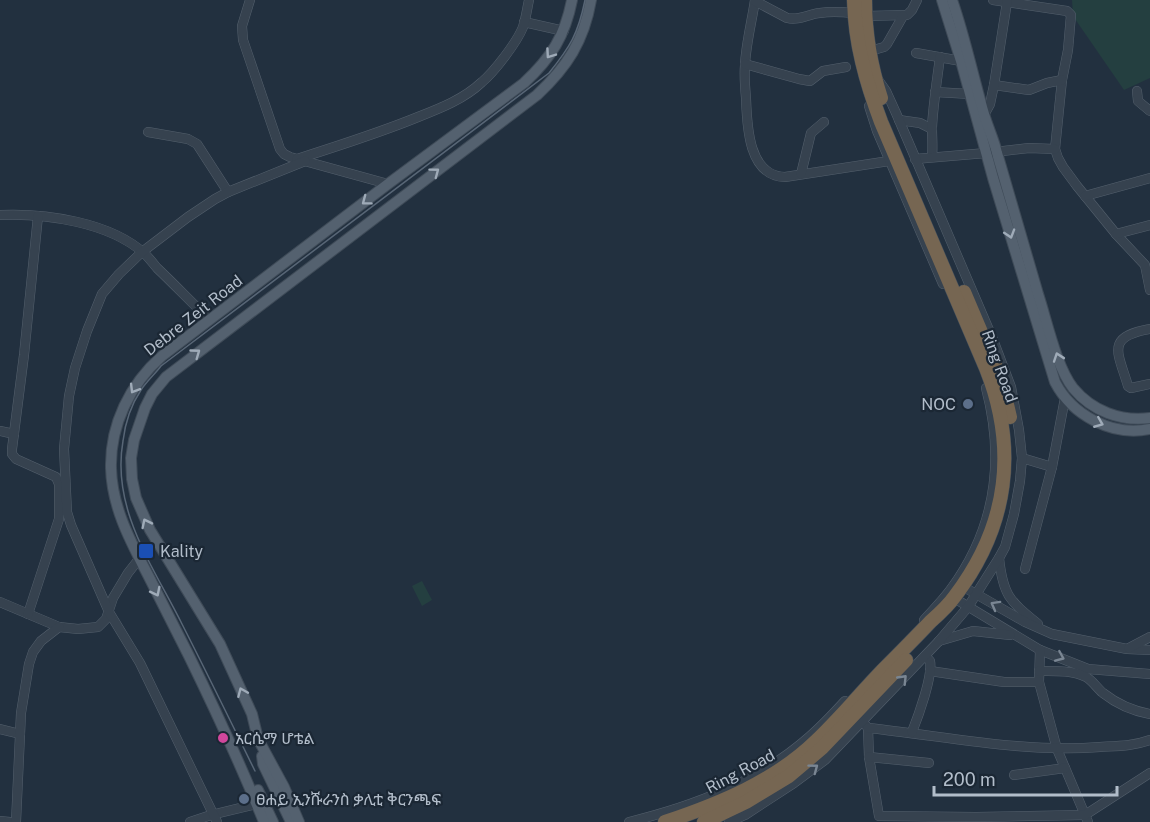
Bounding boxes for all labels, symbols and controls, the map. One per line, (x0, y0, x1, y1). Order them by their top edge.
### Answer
one-way arrow (546, 47, 557, 58)
one-way arrow (429, 168, 440, 179)
one-way arrow (361, 194, 372, 205)
one-way arrow (1003, 228, 1015, 239)
street label: Debre Zeit Road (140, 271, 246, 360)
street label: Ring Road (978, 327, 1021, 405)
one-way arrow (189, 349, 200, 360)
one-way arrow (1053, 352, 1065, 363)
one-way arrow (129, 383, 141, 393)
place label: NOC (921, 395, 956, 414)
marker: NOC (961, 397, 975, 411)
one-way arrow (1093, 416, 1104, 428)
one-way arrow (142, 518, 154, 529)
marker: Kality (137, 542, 155, 560)
place label: Kality (160, 542, 204, 561)
one-way arrow (149, 585, 160, 596)
one-way arrow (991, 601, 1001, 612)
one-way arrow (1053, 650, 1064, 662)
one-way arrow (895, 675, 906, 686)
one-way arrow (237, 687, 249, 698)
place label: አርሴማ ሆቴል (235, 729, 315, 748)
marker: አርሴማ ሆቴል (216, 731, 230, 745)
street label: Ring Road (702, 745, 778, 798)
scale bar (934, 759, 1117, 797)
one-way arrow (807, 764, 818, 775)
text: 200 m (943, 769, 996, 790)
place label: ፀሐይ ኢንሹራንስ ቃሊቲ ቅርንጫፍ (256, 790, 441, 809)
marker: ፀሐይ ኢንሹራንስ ቃሊቲ ቅርንጫፍ (237, 792, 251, 806)

